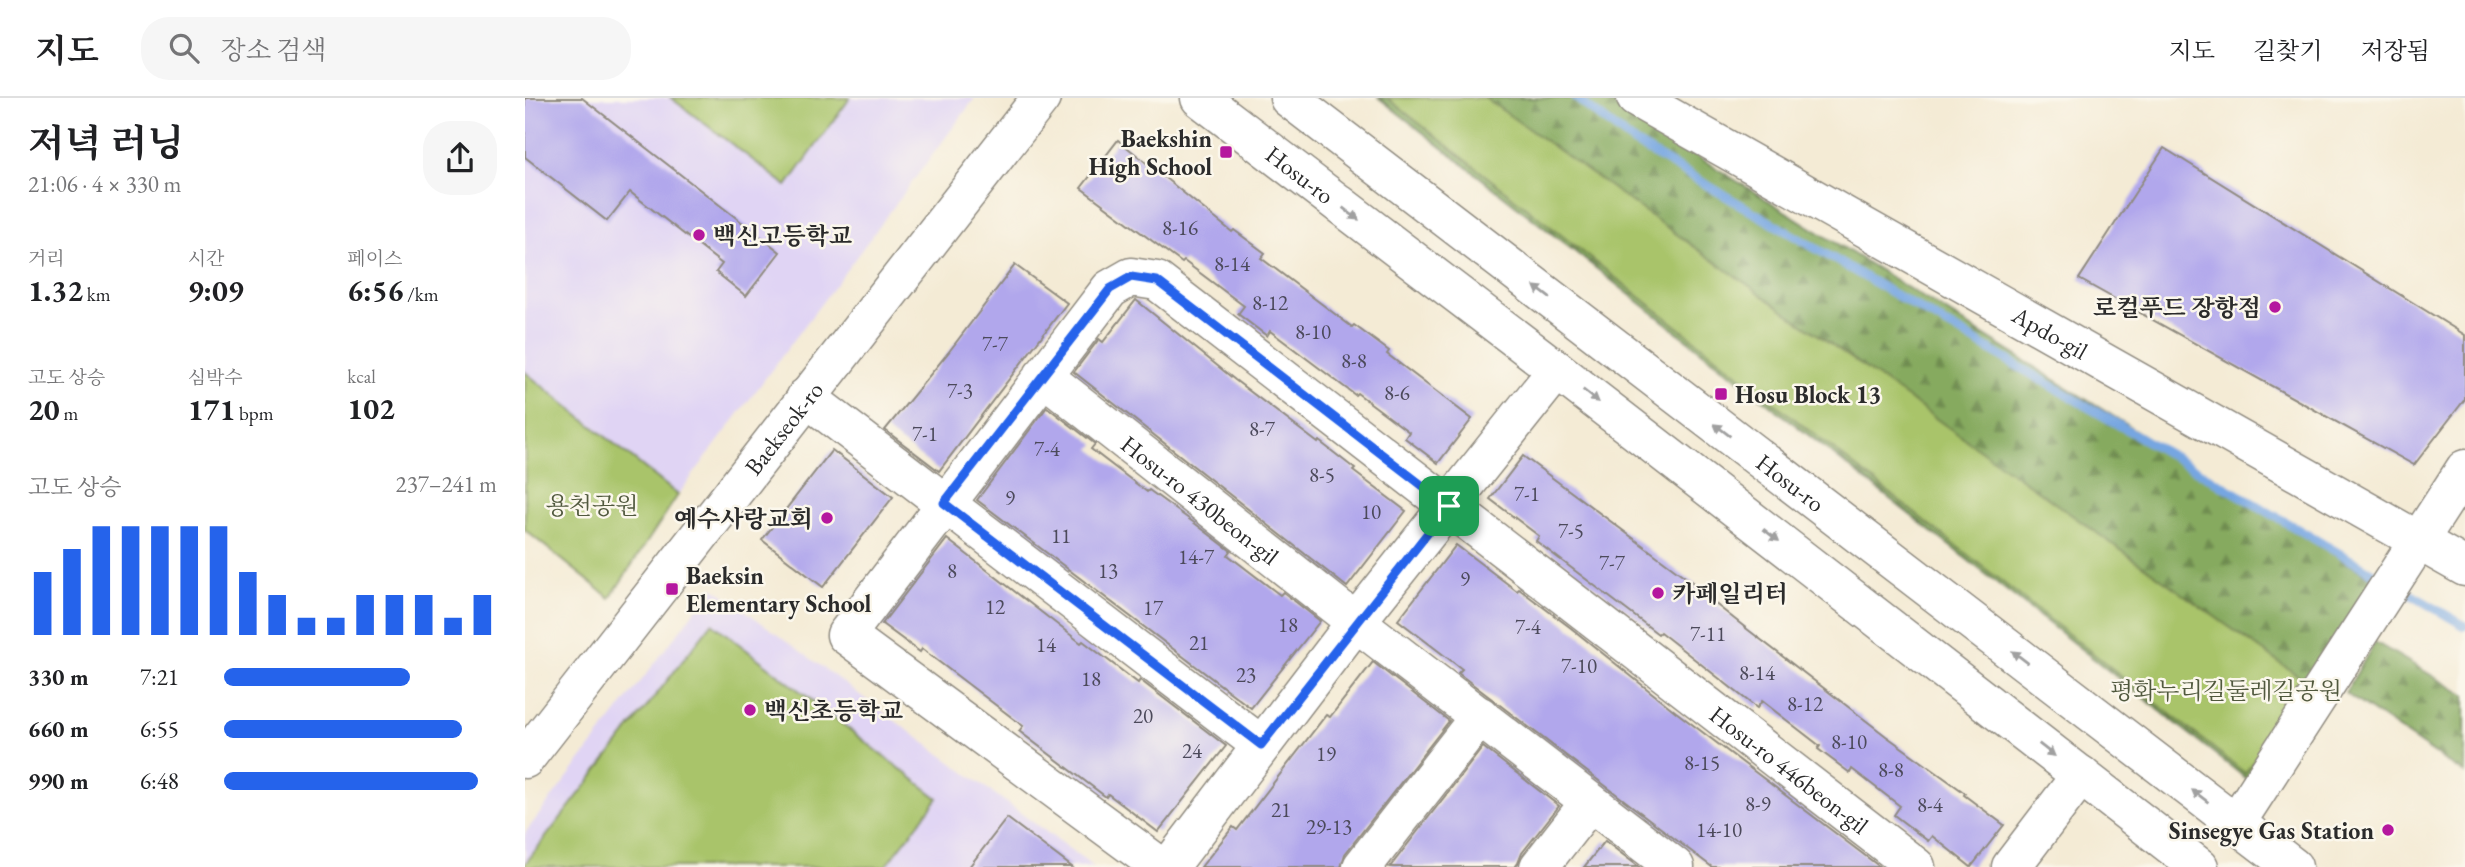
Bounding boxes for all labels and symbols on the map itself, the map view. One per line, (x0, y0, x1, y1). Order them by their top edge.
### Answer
place label: Baekshin High School (1089, 123, 1212, 183)
street label: Hosu-ro (1260, 138, 1341, 210)
marker: Baekshin High School (1218, 144, 1234, 160)
one-way arrow (1342, 206, 1360, 221)
house number: 8-16 (1162, 214, 1198, 241)
place label: 백신고등학교 (713, 220, 852, 251)
marker: 백신고등학교 (691, 227, 707, 243)
house number: 8-14 (1214, 250, 1251, 277)
one-way arrow (1533, 284, 1551, 299)
house number: 8-12 (1252, 289, 1288, 316)
place label: 로컬푸드 장항점 (2093, 292, 2261, 323)
street label: Apdo-gil (2006, 298, 2094, 366)
marker: 로컬푸드 장항점 (2267, 299, 2283, 315)
house number: 8-10 (1295, 318, 1331, 345)
house number: 7-7 (982, 330, 1009, 357)
house number: 8-8 (1341, 347, 1367, 374)
street label: Baekseok-ro (737, 375, 830, 481)
house number: 7-3 (947, 377, 973, 404)
house number: 8-6 (1384, 379, 1410, 406)
place label: Hosu Block 13 (1735, 379, 1881, 410)
marker: Hosu Block 13 (1713, 386, 1729, 402)
one-way arrow (1581, 389, 1599, 404)
house number: 8-7 (1249, 415, 1276, 442)
house number: 7-1 (912, 420, 938, 447)
one-way arrow (1713, 423, 1731, 437)
street label: Hosu-ro 430beon-gil (1115, 428, 1286, 571)
house number: 7-4 (1034, 435, 1061, 462)
street label: Hosu-ro (1750, 446, 1831, 518)
house number: 8-5 (1309, 461, 1335, 488)
pin (1419, 476, 1479, 536)
house number: 7-1 (1514, 480, 1540, 507)
house number: 9 (1005, 484, 1015, 511)
park label: 용천공원 (546, 490, 638, 521)
house number: 10 (1361, 498, 1381, 525)
place label: 예수사랑교회 (674, 503, 813, 534)
marker: 예수사랑교회 (819, 510, 835, 526)
house number: 7-5 (1558, 517, 1584, 544)
house number: 11 (1051, 522, 1071, 549)
one-way arrow (1761, 528, 1779, 543)
house number: 14-7 (1178, 543, 1215, 570)
house number: 7-7 (1599, 549, 1626, 576)
house number: 8 (947, 557, 957, 584)
house number: 13 (1098, 557, 1118, 584)
place label: Baeksin Elementary School (686, 560, 872, 620)
house number: 9 (1460, 565, 1470, 592)
place label: 카페일리터 (1672, 578, 1788, 609)
marker: Baeksin Elementary School (664, 581, 680, 597)
marker: 카페일리터 (1650, 585, 1666, 601)
house number: 12 (985, 593, 1005, 620)
house number: 17 (1143, 594, 1164, 621)
house number: 18 (1278, 611, 1298, 638)
house number: 7-4 (1515, 613, 1542, 640)
house number: 7-11 (1690, 620, 1726, 647)
house number: 21 (1189, 629, 1209, 656)
house number: 14 (1036, 631, 1057, 658)
one-way arrow (2011, 650, 2029, 665)
house number: 7-10 (1561, 652, 1597, 679)
house number: 8-14 (1739, 659, 1776, 686)
house number: 23 (1236, 661, 1256, 688)
house number: 18 (1081, 665, 1101, 692)
park label: 평화누리길둘레길공원 (2110, 675, 2342, 706)
house number: 8-12 (1787, 690, 1823, 717)
place label: 백신초등학교 (764, 695, 903, 726)
street label: Hosu-ro 446beon-gil (1704, 698, 1875, 841)
marker: 백신초등학교 (742, 702, 758, 718)
house number: 20 (1133, 702, 1153, 729)
house number: 8-10 (1831, 728, 1867, 755)
house number: 24 (1182, 737, 1203, 764)
house number: 19 (1316, 740, 1336, 767)
one-way arrow (2038, 742, 2056, 757)
house number: 8-15 (1684, 749, 1720, 776)
house number: 8-8 (1878, 756, 1904, 783)
one-way arrow (2192, 788, 2210, 803)
house number: 8-9 (1745, 790, 1771, 817)
house number: 8-4 (1917, 791, 1944, 818)
house number: 21 (1271, 796, 1291, 823)
house number: 29-13 (1306, 813, 1352, 840)
place label: Sinsegye Gas Station (2169, 815, 2374, 847)
house number: 14-10 (1696, 816, 1742, 843)
marker: Sinsegye Gas Station (2380, 822, 2396, 838)

